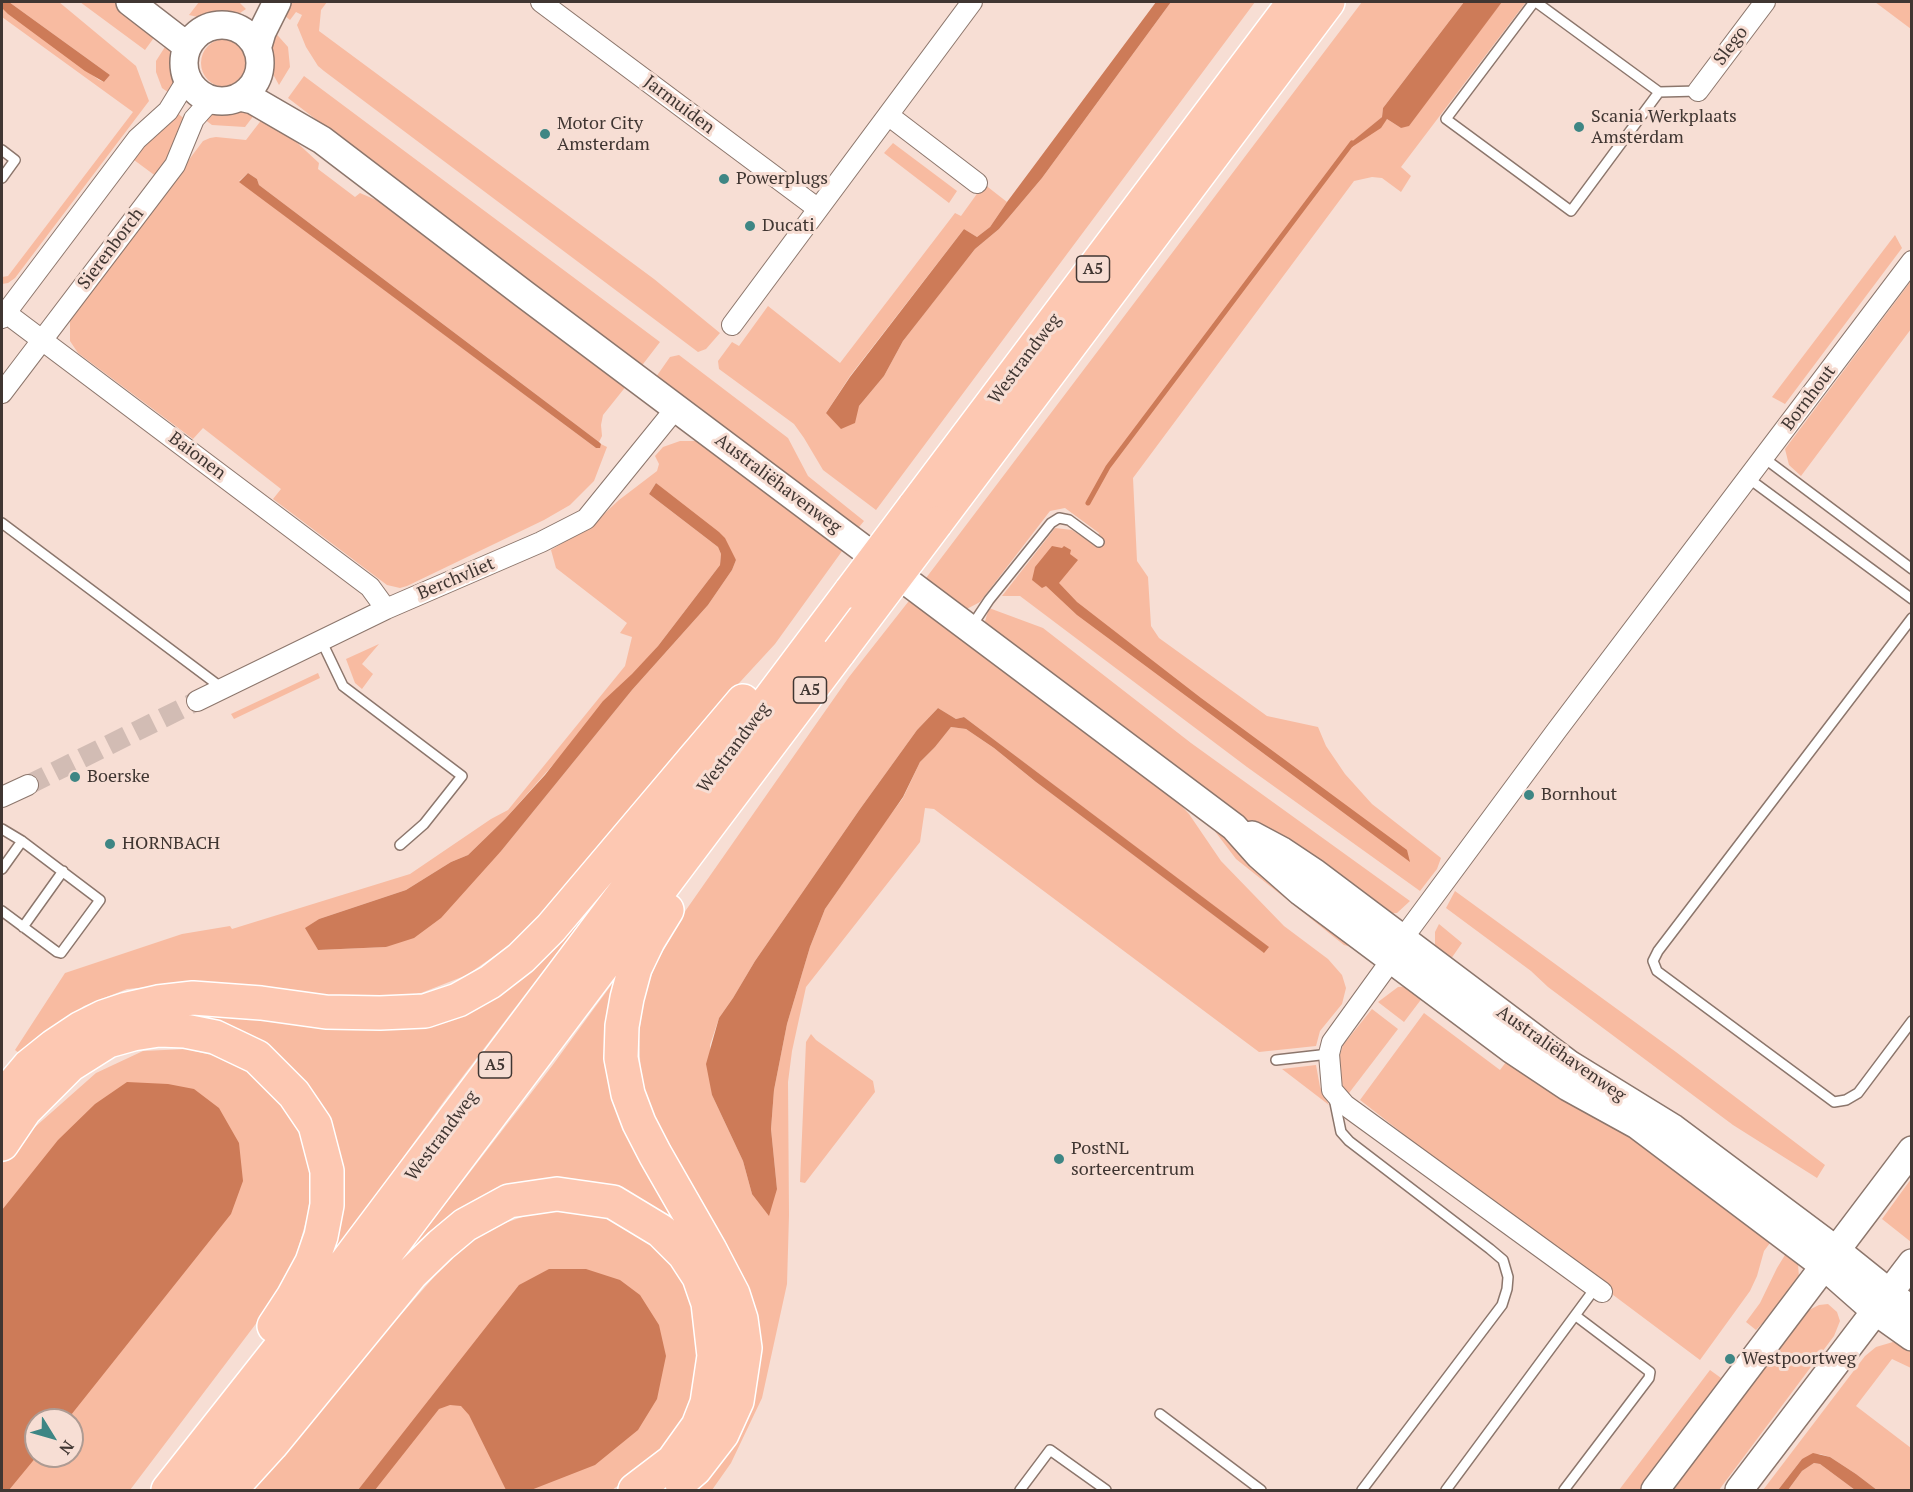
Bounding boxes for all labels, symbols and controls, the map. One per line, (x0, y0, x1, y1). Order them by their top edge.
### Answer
street label: Slego (1709, 22, 1753, 70)
street label: Jarmuiden (639, 71, 719, 139)
place label: Scania Werkplaats Amsterdam (1591, 106, 1737, 148)
place label: Motor City Amsterdam (557, 113, 650, 156)
marker: Scania Werkplaats Amsterdam (1572, 120, 1586, 134)
marker: Motor City Amsterdam (538, 127, 552, 141)
place label: Powerplugs (736, 168, 828, 190)
marker: Powerplugs (717, 172, 731, 186)
street label: Sierenborch (73, 204, 149, 294)
place label: Ducati (762, 215, 815, 237)
marker: Ducati (743, 219, 757, 233)
road number: A5 (1076, 256, 1110, 282)
street label: Westrandweg (984, 310, 1066, 408)
street label: Bornhout (1777, 361, 1841, 435)
street label: Baionen (164, 428, 230, 484)
street label: Australiëhavenweg (711, 429, 845, 539)
street label: Berchvliet (414, 553, 498, 605)
road number: A5 (794, 677, 826, 703)
street label: Westrandweg (693, 699, 775, 797)
place label: Boerske (87, 766, 150, 788)
marker: Boerske (68, 770, 82, 784)
place label: Bornhout (1541, 784, 1617, 806)
marker: Bornhout (1522, 788, 1536, 802)
place label: HORNBACH (122, 833, 220, 855)
marker: HORNBACH (103, 837, 117, 851)
street label: Australiëhavenweg (1492, 1001, 1630, 1107)
road number: A5 (478, 1052, 512, 1078)
street label: Westrandweg (401, 1087, 483, 1185)
place label: PostNL sorteercentrum (1071, 1138, 1195, 1180)
marker: PostNL sorteercentrum (1052, 1152, 1066, 1166)
place label: Westpoortweg (1742, 1348, 1856, 1370)
marker: Westpoortweg (1723, 1352, 1737, 1366)
north arrow (24, 1408, 84, 1468)
text: N (54, 1436, 79, 1459)

